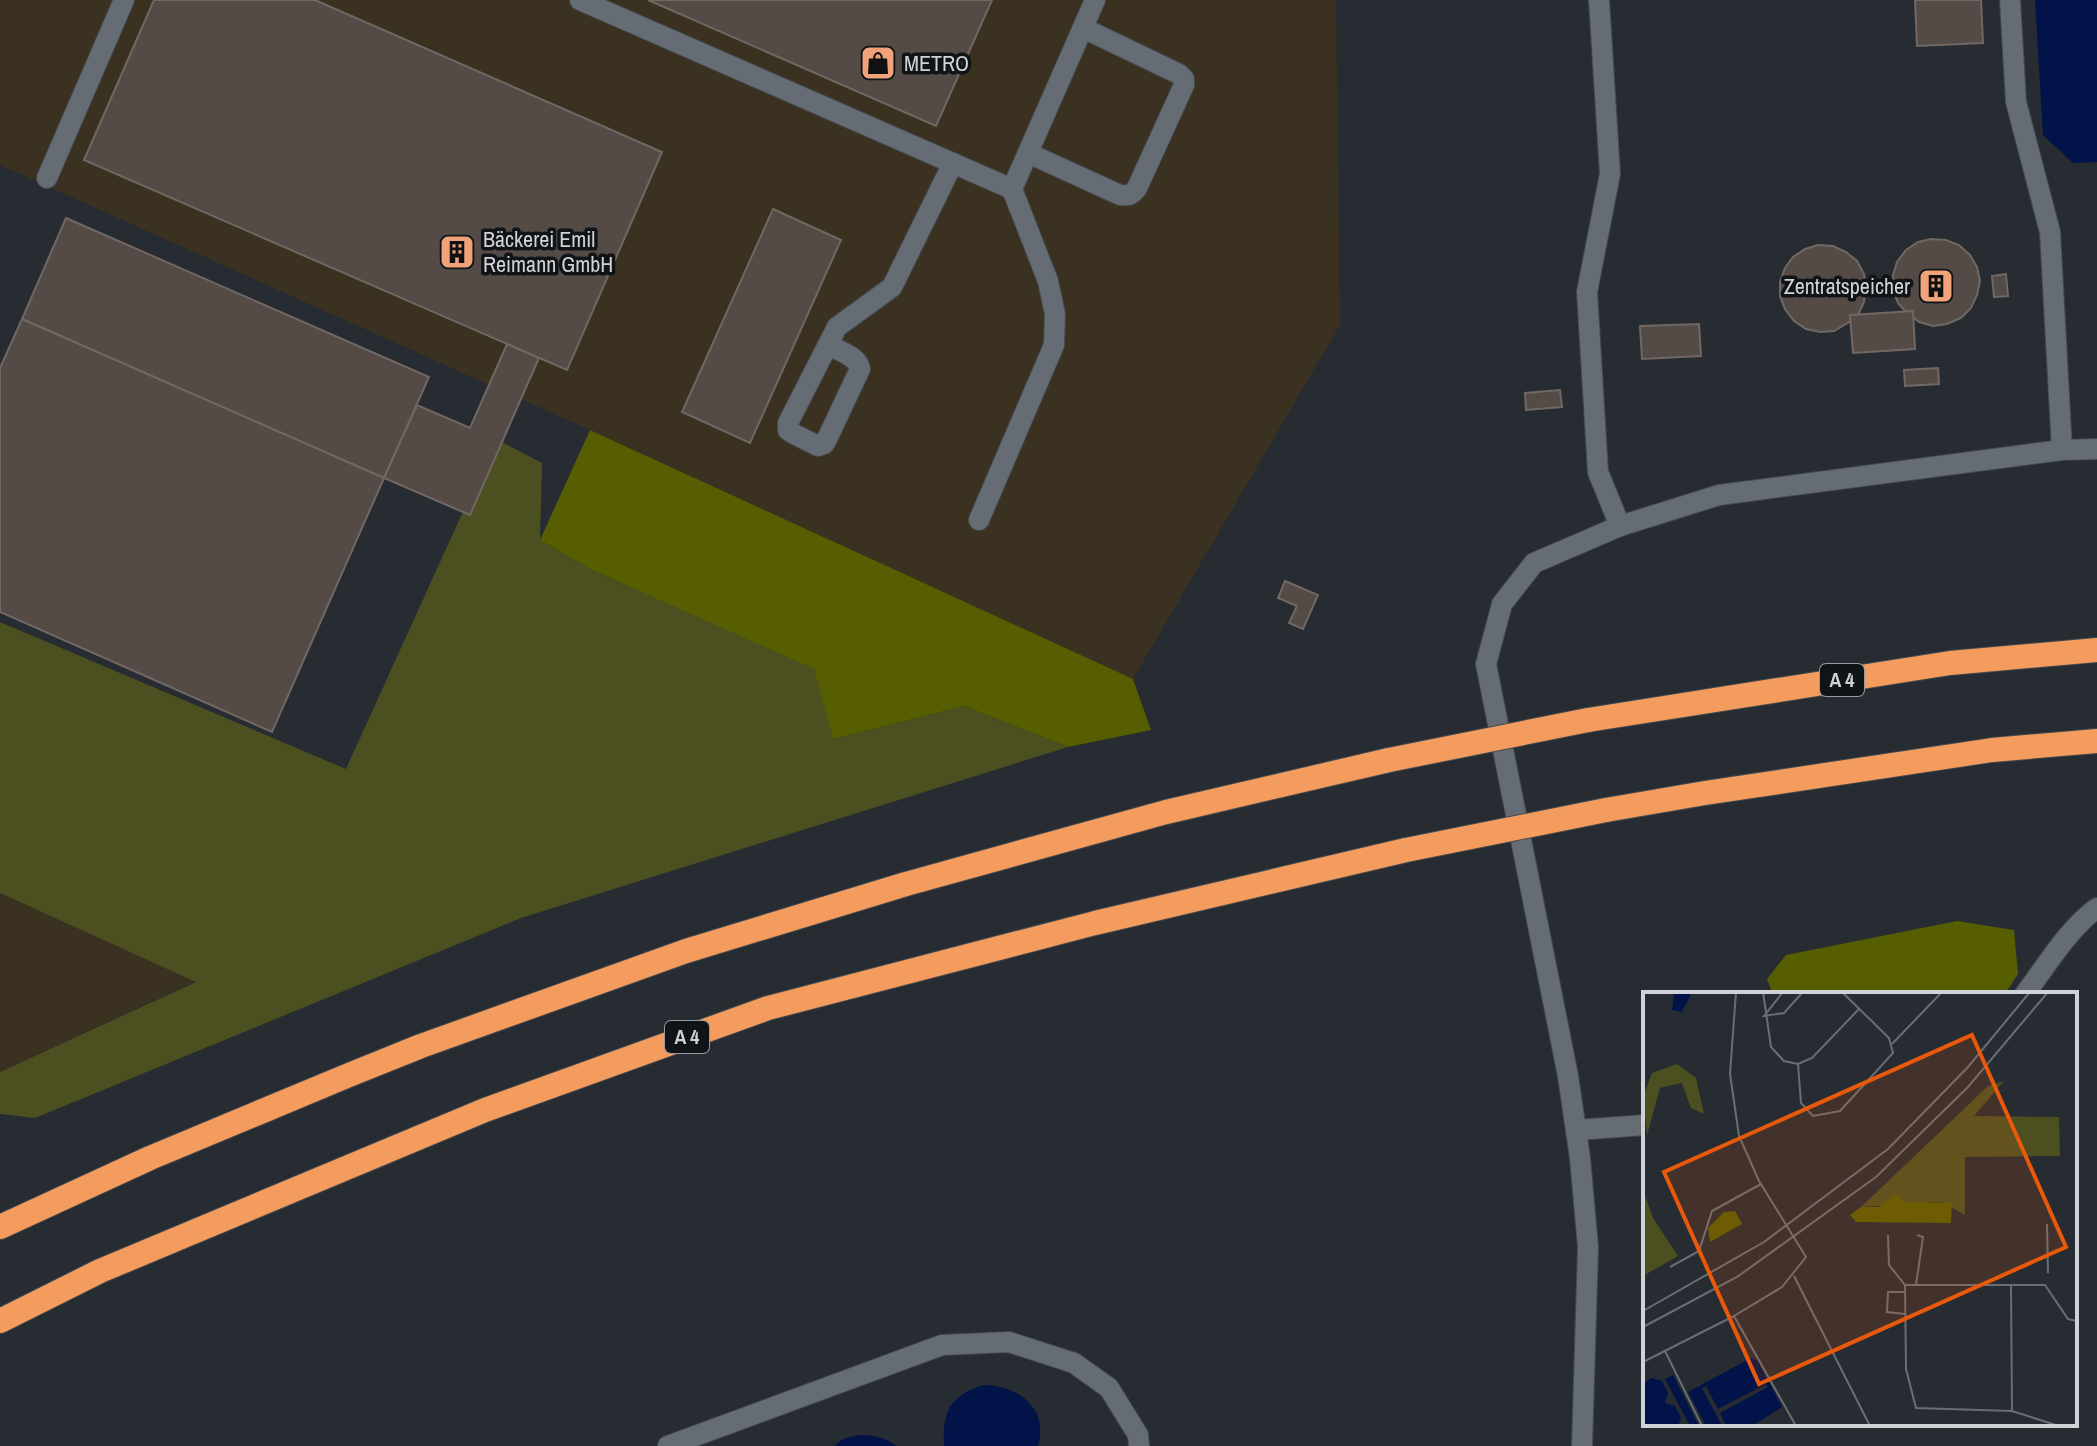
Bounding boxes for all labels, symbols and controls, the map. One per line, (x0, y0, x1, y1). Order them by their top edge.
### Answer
shop icon: METRO (859, 44, 897, 82)
place label: METRO (904, 48, 969, 78)
place label: Bäckerei Emil Reimann GmbH (483, 224, 613, 279)
building icon: Bäckerei Emil Reimann GmbH (438, 233, 476, 271)
building icon: Zentratspeicher (1917, 267, 1955, 305)
place label: Zentratspeicher (1784, 271, 1910, 301)
road number: A 4 (1820, 664, 1864, 696)
inset map (1643, 992, 2077, 1426)
road number: A 4 (665, 1021, 709, 1053)

